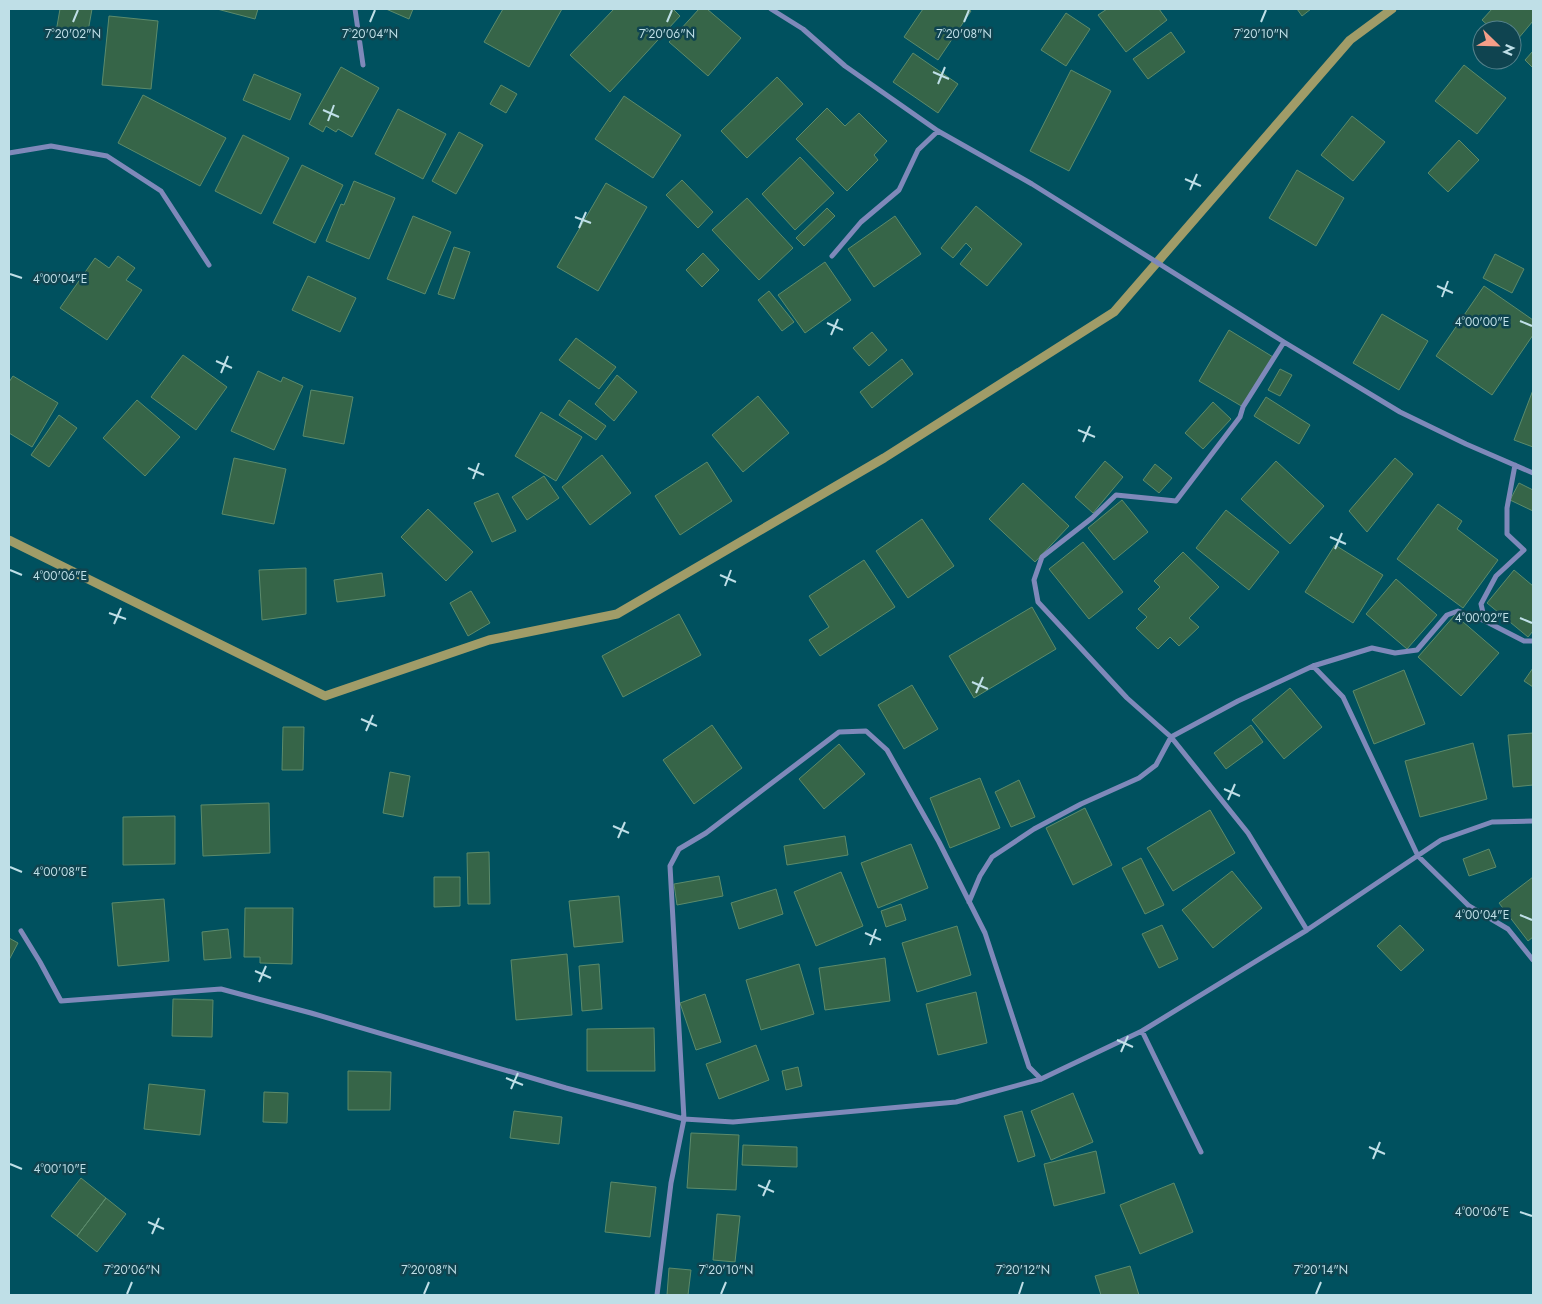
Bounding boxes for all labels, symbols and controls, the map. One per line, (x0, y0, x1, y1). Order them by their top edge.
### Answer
north arrow (1472, 20, 1522, 70)
text: 7°20'02"N (45, 25, 101, 43)
text: 7°20'04"N (342, 25, 398, 43)
text: 7°20'06"N (639, 25, 695, 43)
text: 7°20'08"N (936, 25, 992, 43)
text: 7°20'10"N (1234, 25, 1288, 43)
text: N (1498, 41, 1520, 59)
text: 4°00'04"E (33, 270, 87, 288)
text: 4°00'00"E (1455, 313, 1509, 331)
text: 4°00'06"E (33, 567, 87, 585)
text: 4°00'02"E (1455, 609, 1509, 627)
text: 4°00'08"E (33, 863, 87, 881)
text: 4°00'04"E (1455, 906, 1509, 924)
text: 4°00'10"E (34, 1160, 86, 1178)
text: 4°00'06"E (1455, 1203, 1509, 1221)
text: 7°20'06"N (104, 1261, 160, 1279)
text: 7°20'08"N (401, 1261, 457, 1279)
text: 7°20'10"N (699, 1261, 753, 1279)
text: 7°20'12"N (996, 1261, 1050, 1279)
text: 7°20'14"N (1294, 1261, 1348, 1279)

